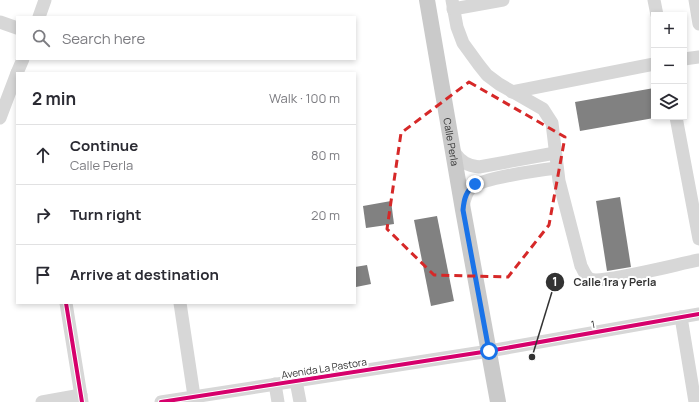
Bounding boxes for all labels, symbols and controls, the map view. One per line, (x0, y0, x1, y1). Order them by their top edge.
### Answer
map controls (651, 12, 687, 120)
button: + (651, 12, 687, 48)
search box (16, 16, 356, 60)
icon: search (30, 27, 52, 49)
text: Search here (62, 28, 145, 49)
button: − (651, 48, 687, 84)
button: layers (651, 84, 687, 120)
text: 2 min (32, 87, 76, 110)
text: Walk · 100 m (269, 89, 340, 107)
street label: Calle Perla (440, 117, 462, 167)
text: Continue (70, 135, 138, 156)
icon: ahead (32, 144, 54, 166)
text: 80 m (311, 146, 340, 164)
text: Calle Perla (70, 156, 133, 174)
route end (466, 175, 484, 193)
icon: right (32, 204, 54, 226)
text: Turn right (70, 204, 141, 225)
text: 20 m (311, 206, 340, 224)
icon: arrive (32, 264, 54, 286)
text: Arrive at destination (70, 264, 219, 285)
callout: Calle 1ra y Perla (545, 270, 664, 293)
text: 1 (552, 273, 558, 290)
text: Calle 1ra y Perla (574, 274, 656, 289)
street label: 1 (590, 317, 596, 331)
route start (480, 342, 498, 360)
street label: Avenida La Pastora (280, 354, 368, 382)

